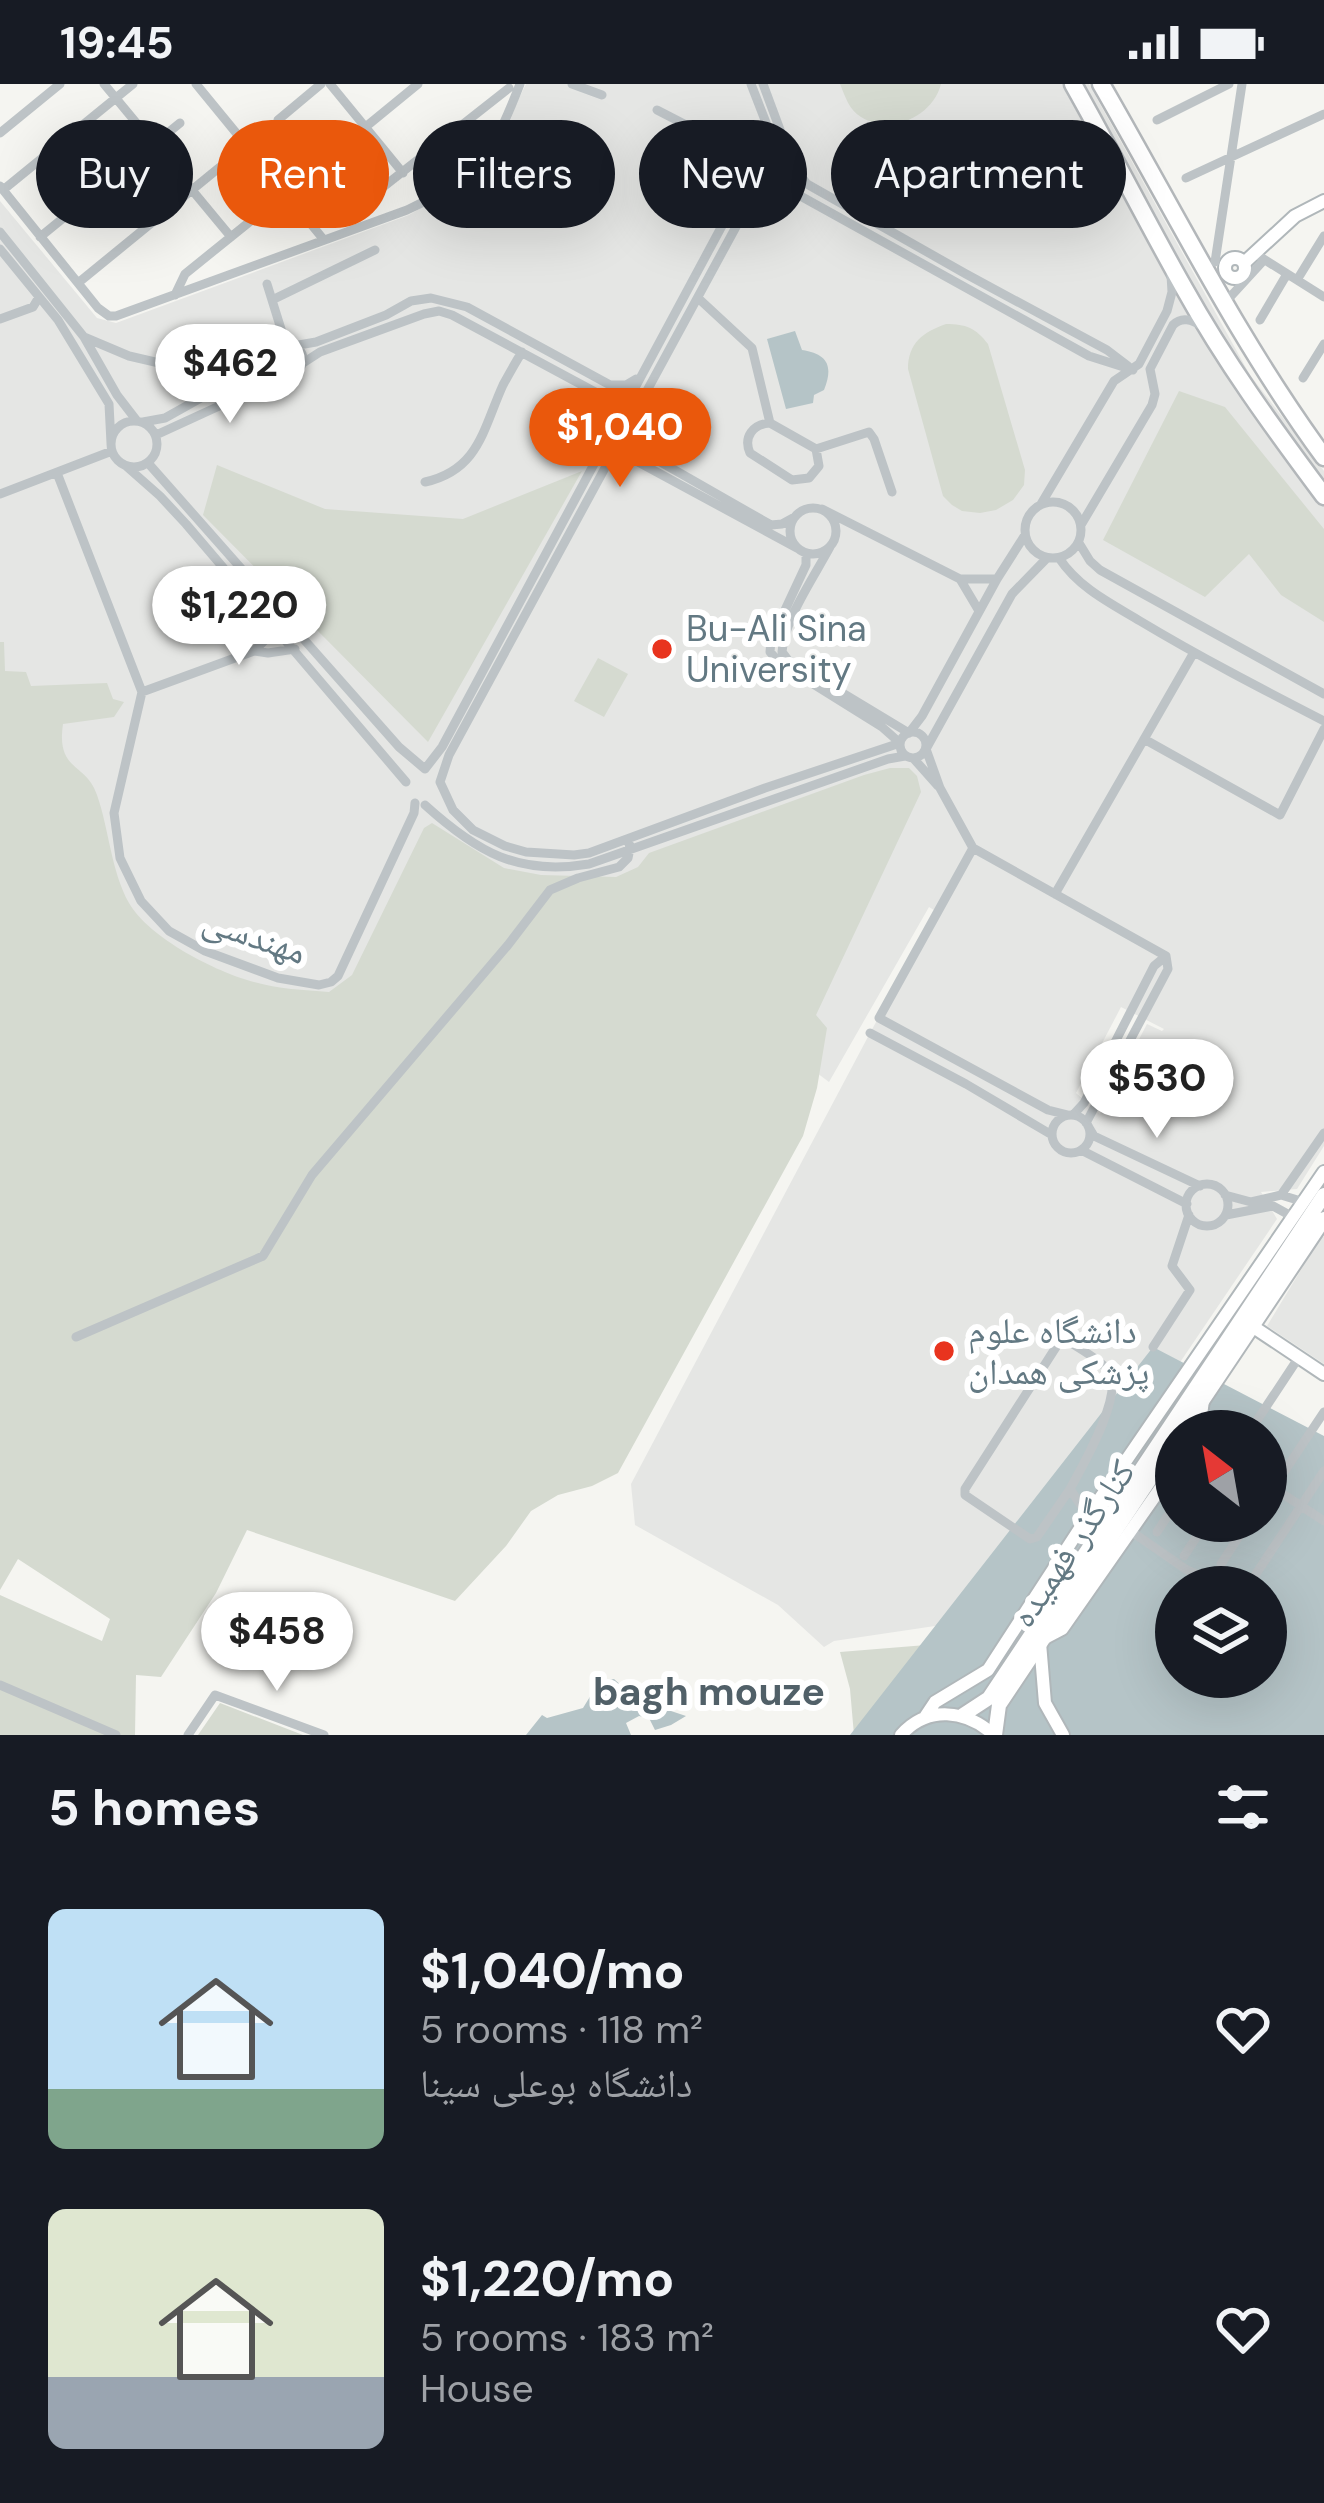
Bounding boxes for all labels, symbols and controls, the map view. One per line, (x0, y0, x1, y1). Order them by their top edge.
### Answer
text: 19:45 (60, 13, 174, 72)
chip: Buy (36, 120, 193, 228)
chip: Rent (217, 120, 389, 228)
chip: Filters (413, 120, 615, 228)
chip: New (639, 120, 807, 228)
chip: Apartment (831, 120, 1126, 228)
pin: $462 (159, 324, 301, 426)
text: $462 (182, 337, 278, 388)
pin: $1,040 (522, 388, 718, 490)
text: $1,040 (556, 401, 684, 452)
pin: $1,220 (141, 566, 337, 668)
text: $1,220 (179, 579, 299, 630)
place label: Bu-Ali Sina University (686, 605, 867, 693)
marker: Bu-Ali Sina University (649, 636, 675, 662)
street label: مهندسی (197, 896, 313, 975)
pin: $530 (1086, 1039, 1228, 1141)
text: $530 (1108, 1052, 1206, 1103)
place label: دانشگاه علوم پزشکی همدان (968, 1307, 1149, 1395)
marker: دانشگاه علوم پزشکی همدان (931, 1338, 957, 1364)
north arrow (1155, 1410, 1287, 1542)
map controls (1155, 1410, 1287, 1698)
street label: کنارگذر فهمیده (999, 1450, 1146, 1636)
button: layers (1155, 1566, 1287, 1698)
pin: $458 (206, 1592, 348, 1694)
text: $458 (228, 1605, 326, 1656)
district label: bagh mouze (593, 1666, 825, 1717)
text: 5 homes (48, 1774, 260, 1841)
icon: filters (1210, 1774, 1276, 1840)
text: $1,040/mo (420, 1937, 685, 2004)
icon: home (144, 1957, 288, 2101)
icon: heart (1210, 1996, 1276, 2062)
text: 5 rooms · 118 m² (420, 2004, 703, 2055)
text: دانشگاه بوعلی سینا (420, 2058, 692, 2109)
text: $1,220/mo (420, 2245, 674, 2312)
icon: home (144, 2257, 288, 2401)
icon: heart (1210, 2296, 1276, 2362)
text: 5 rooms · 183 m² (420, 2312, 714, 2363)
text: House (420, 2363, 534, 2414)

